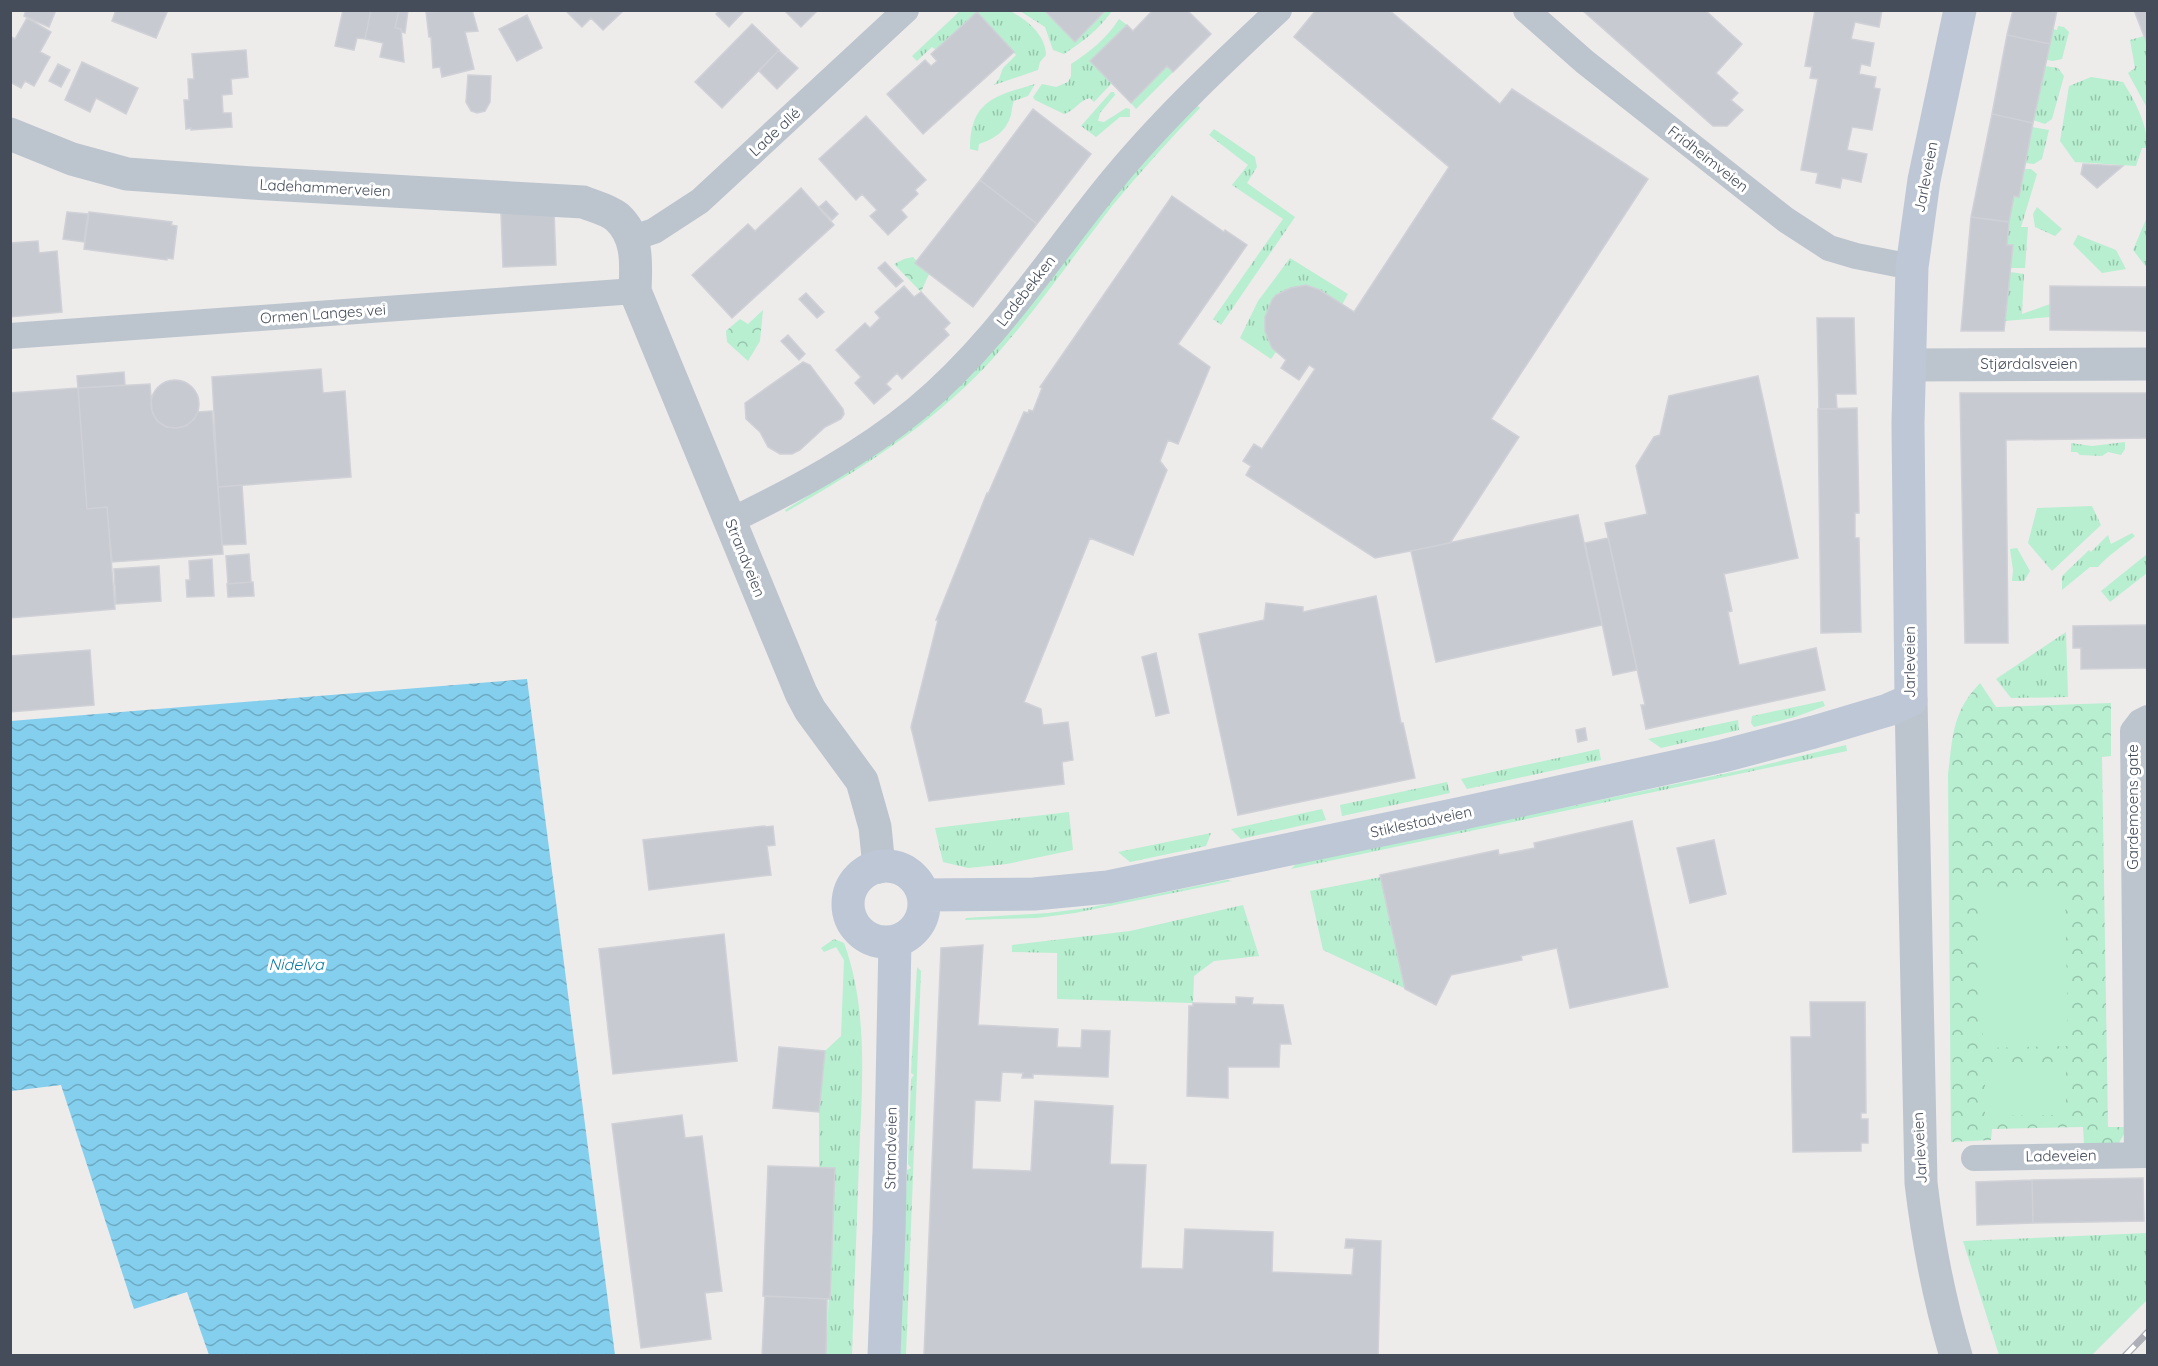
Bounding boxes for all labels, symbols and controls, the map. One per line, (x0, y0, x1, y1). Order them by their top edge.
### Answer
street label: Lade allé (745, 103, 804, 160)
street label: Fridheimveien (1664, 121, 1752, 196)
street label: Jarleveien (1909, 140, 1942, 214)
street label: Ladehammerveien (259, 175, 391, 200)
street label: Ladebekken (992, 251, 1059, 330)
street label: Ormen Langes vei (259, 300, 387, 327)
street label: Stjørdalsveien (1980, 354, 2078, 373)
street label: Strandveien (721, 516, 770, 600)
street label: Jarleveien (1900, 626, 1919, 698)
street label: Gardemoens gate (2123, 744, 2142, 870)
street label: Stiklestadveien (1368, 801, 1473, 842)
water label: Nidelva (268, 954, 325, 974)
street label: Strandveien (880, 1107, 901, 1189)
street label: Jarleveien (1908, 1112, 1931, 1184)
street label: Ladeveien (2025, 1145, 2097, 1166)

